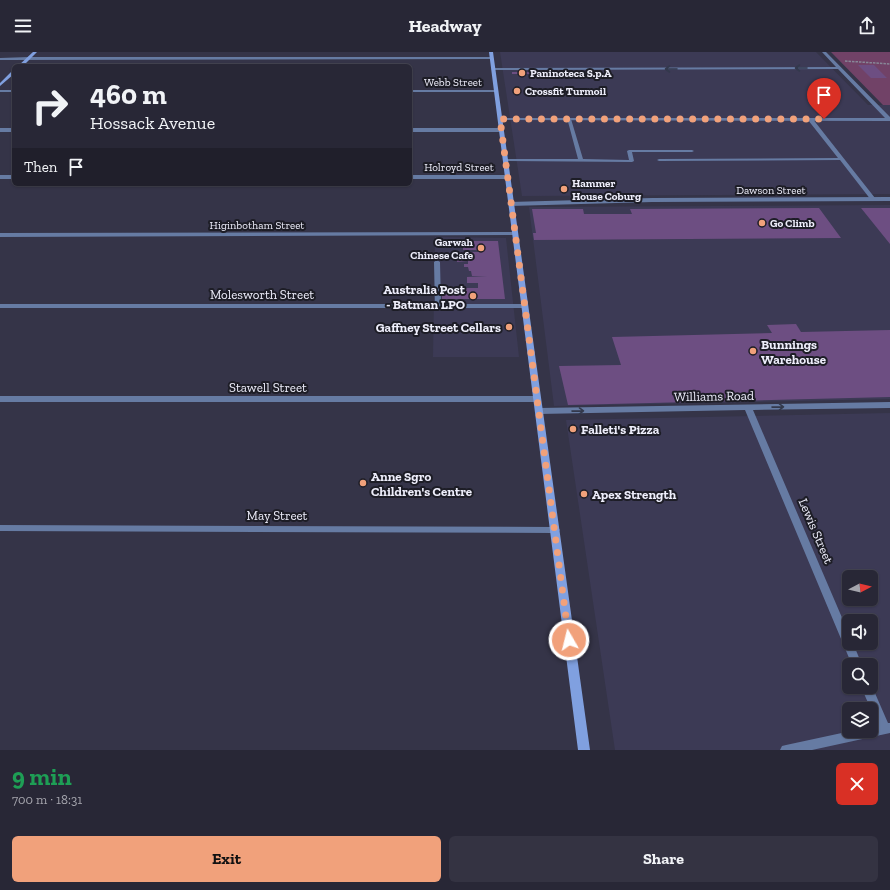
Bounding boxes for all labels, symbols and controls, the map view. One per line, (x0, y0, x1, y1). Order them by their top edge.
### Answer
icon: menu (12, 15, 34, 37)
text: Headway (408, 15, 482, 37)
icon: share (856, 15, 878, 37)
one-way arrow (665, 65, 678, 73)
one-way arrow (795, 65, 808, 72)
place label: Paninoteca S.p.A (530, 67, 612, 80)
marker: Paninoteca S.p.A (517, 68, 527, 78)
street label: Webb Street (424, 76, 483, 89)
text: 460 m (90, 78, 167, 111)
pin (807, 78, 841, 119)
icon: right (24, 80, 76, 132)
icon: arrive (813, 84, 835, 106)
place label: Crossfit Turmoil (525, 85, 606, 98)
marker: Crossfit Turmoil (512, 86, 522, 96)
text: Hossack Avenue (90, 112, 215, 134)
icon: arrive (65, 156, 87, 178)
text: Then (24, 158, 57, 176)
street label: Holroyd Street (424, 161, 495, 174)
place label: Hammer House Coburg (572, 177, 642, 203)
marker: Hammer House Coburg (559, 184, 569, 194)
street label: Dawson Street (736, 184, 807, 197)
place label: Go Climb (770, 217, 815, 230)
marker: Go Climb (757, 218, 767, 228)
street label: Higinbotham Street (210, 219, 305, 232)
place label: Garwah Chinese Cafe (410, 236, 474, 262)
marker: Garwah Chinese Cafe (476, 243, 486, 253)
place label: Australia Post - Batman LPO (383, 282, 466, 312)
street label: Molesworth Street (210, 287, 314, 302)
marker: Australia Post - Batman LPO (468, 291, 478, 301)
place label: Gaffney Street Cellars (376, 320, 501, 335)
marker: Gaffney Street Cellars (504, 322, 514, 332)
place label: Bunnings Warehouse (761, 337, 827, 367)
marker: Bunnings Warehouse (748, 346, 758, 356)
street label: Stawell Street (229, 380, 307, 395)
street label: Williams Road (674, 388, 754, 404)
one-way arrow (771, 403, 784, 411)
one-way arrow (571, 407, 584, 415)
place label: Falleti's Pizza (581, 422, 660, 437)
marker: Falleti's Pizza (568, 424, 578, 434)
place label: Anne Sgro Children's Centre (371, 469, 473, 499)
marker: Anne Sgro Children's Centre (358, 478, 368, 488)
place label: Apex Strength (592, 487, 677, 502)
marker: Apex Strength (579, 489, 589, 499)
street label: Lewis Street (796, 496, 837, 566)
street label: May Street (247, 508, 308, 523)
north arrow (842, 570, 878, 606)
map controls (842, 570, 878, 738)
button: sound (842, 614, 878, 650)
position arrow (548, 619, 590, 661)
button: search (842, 658, 878, 694)
button: layers (842, 702, 878, 738)
text: 9 min (12, 762, 72, 791)
button: close (836, 763, 878, 805)
text: 700 m · 18:31 (12, 792, 82, 807)
button: Exit (12, 836, 441, 882)
button: Share (449, 836, 878, 882)

